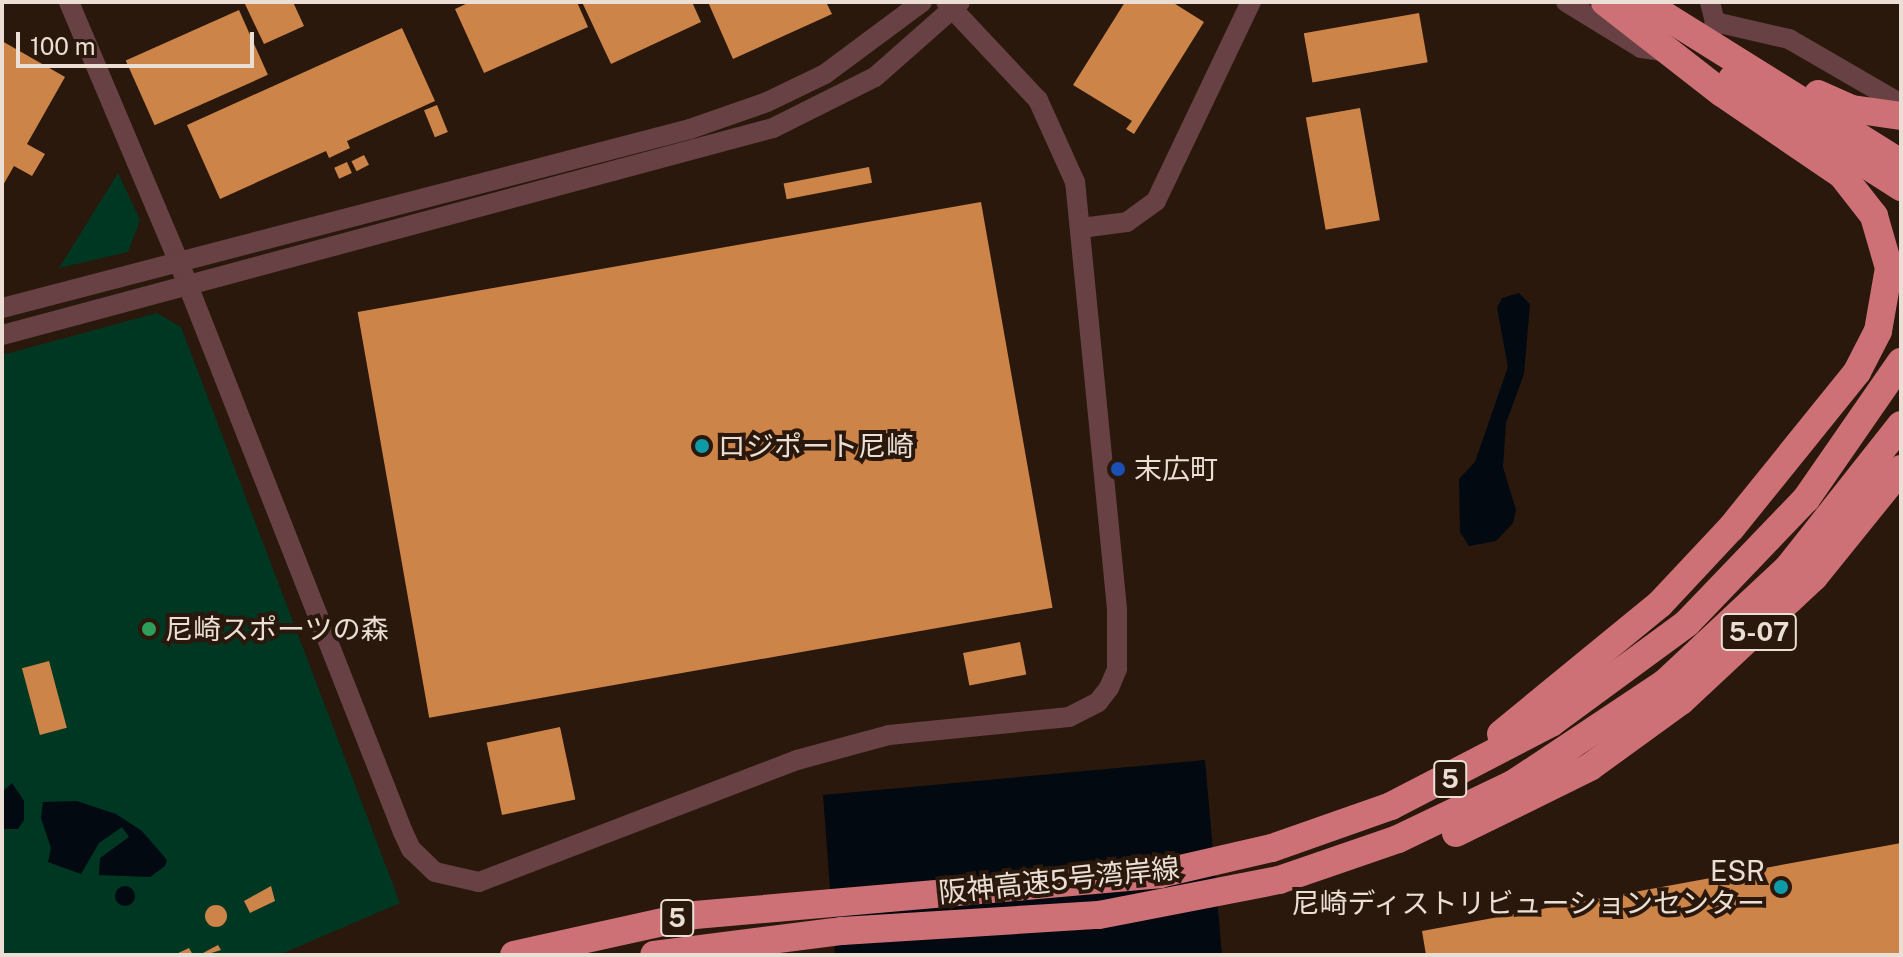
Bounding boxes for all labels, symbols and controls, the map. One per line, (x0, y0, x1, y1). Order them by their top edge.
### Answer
scale bar (20, 16, 258, 66)
text: 100 m (30, 32, 96, 60)
place label: ロジポート尼崎 (718, 429, 914, 463)
marker: ロジポート尼崎 (693, 437, 711, 455)
place label: 末広町 (1134, 452, 1218, 486)
marker: 末広町 (1109, 460, 1127, 478)
road number: 5-07 (1719, 610, 1799, 654)
place label: 尼崎スポーツの森 (165, 612, 389, 646)
marker: 尼崎スポーツの森 (140, 620, 158, 638)
road number: 5 (1432, 757, 1468, 801)
street label: 阪神高速5号湾岸線 (937, 851, 1181, 909)
place label: ESR 尼崎ディストリビューションセンター (1289, 854, 1765, 920)
marker: ESR 尼崎ディストリビューションセンター (1772, 878, 1790, 896)
road number: 5 (659, 896, 695, 940)

